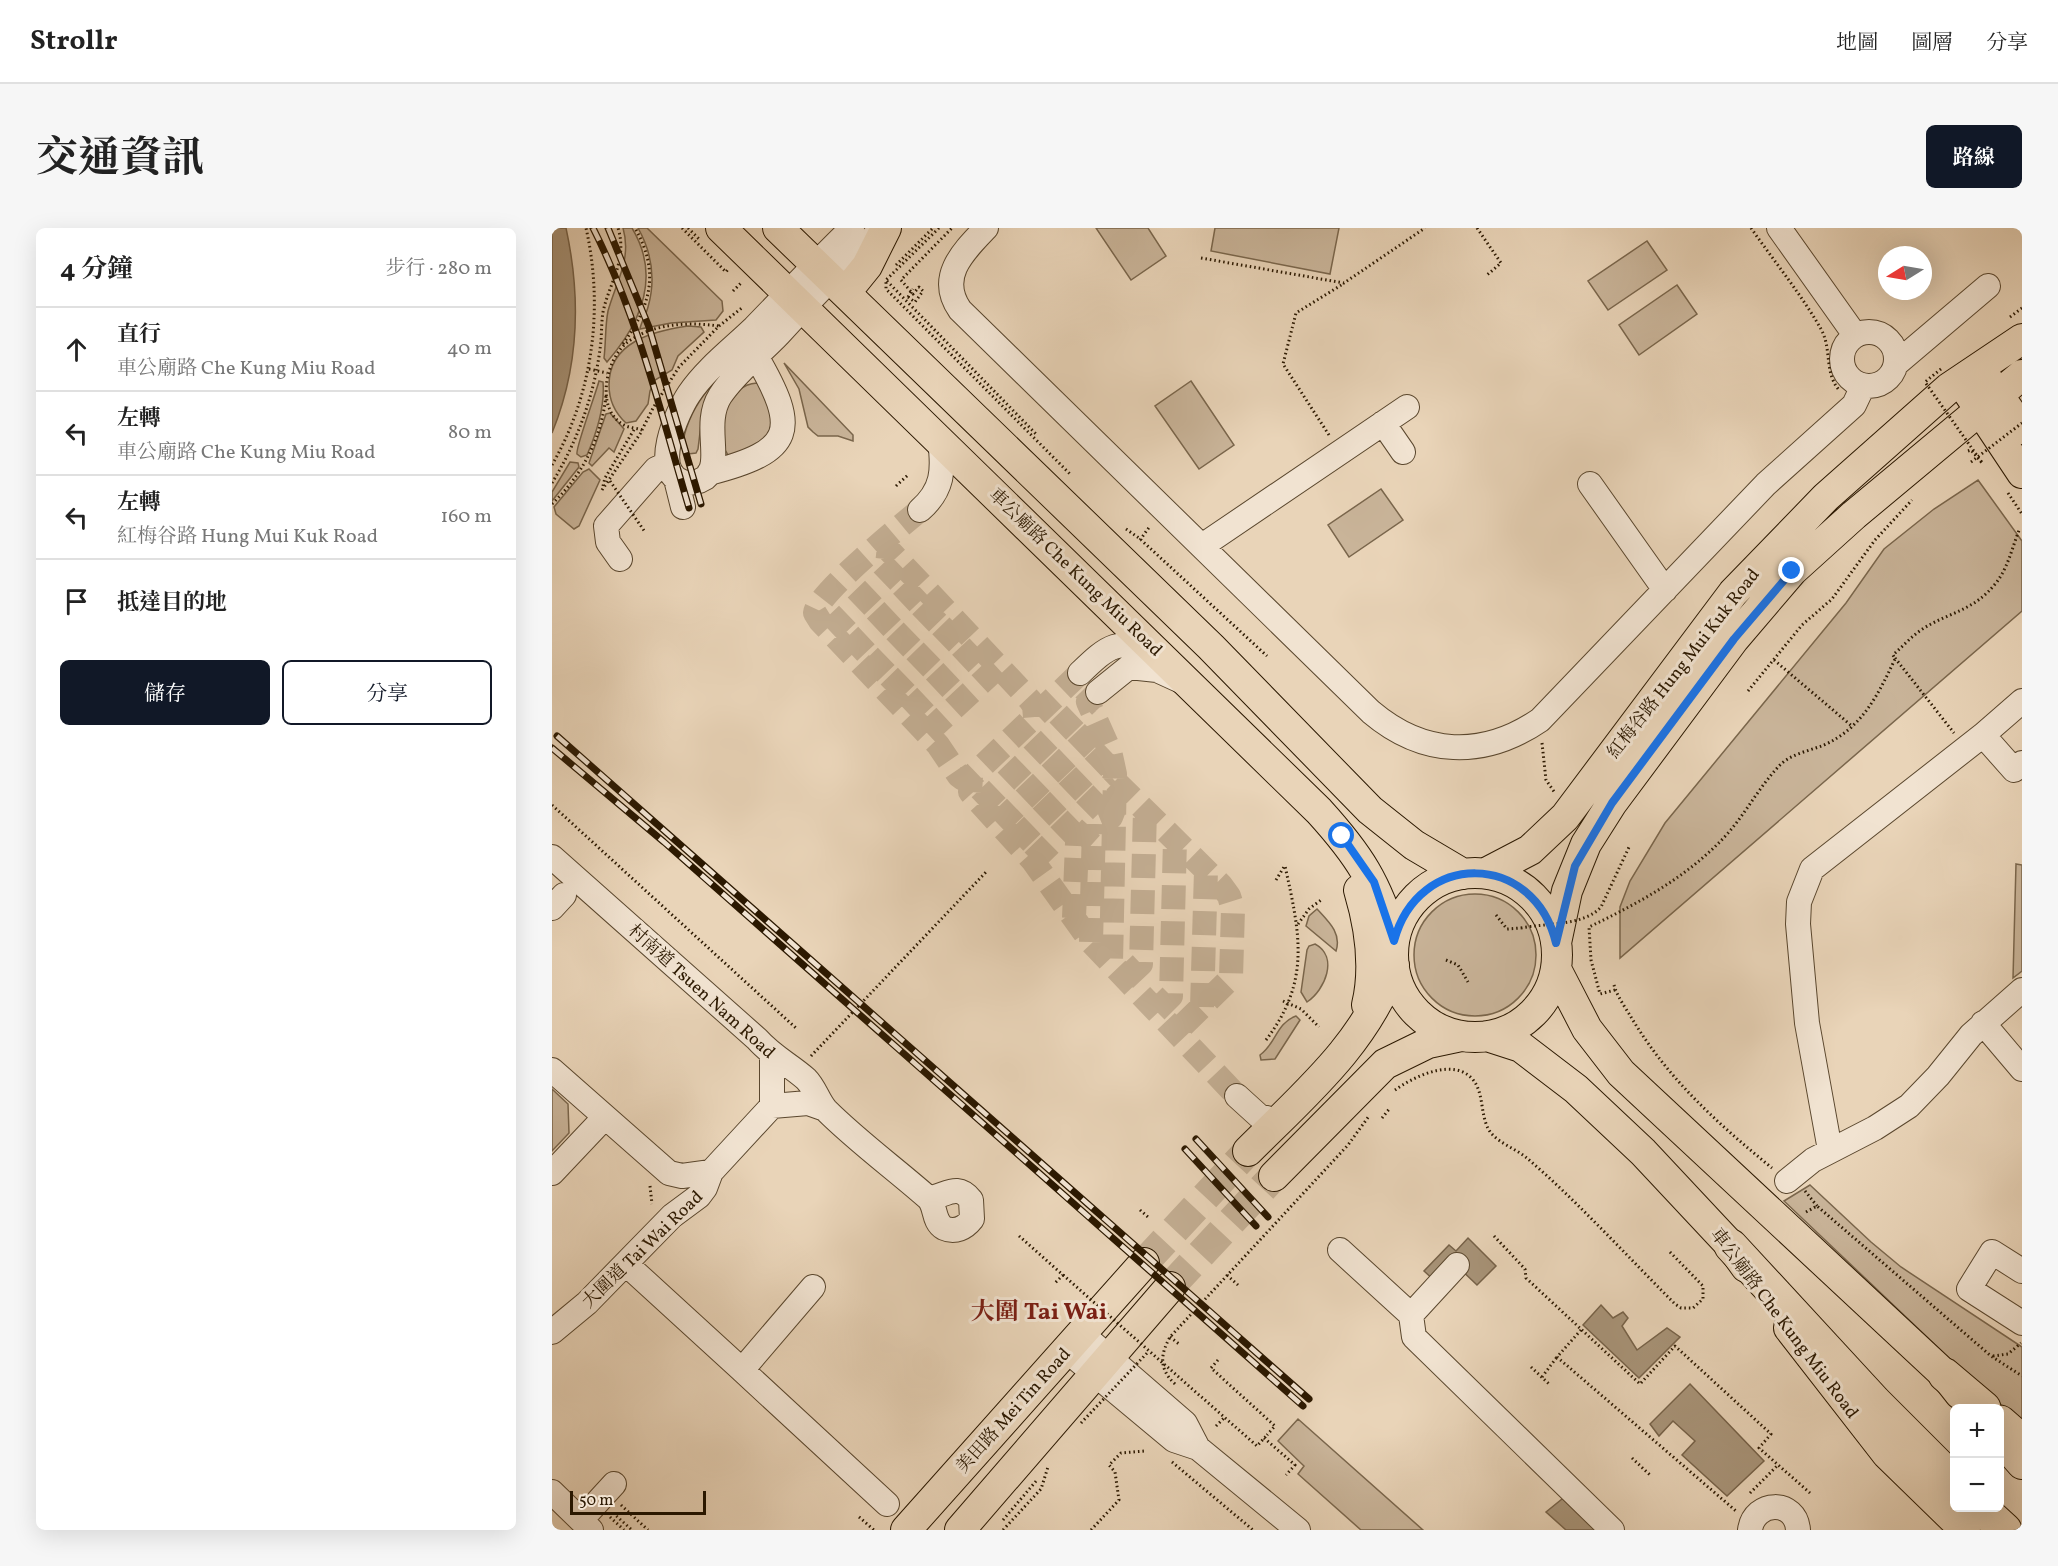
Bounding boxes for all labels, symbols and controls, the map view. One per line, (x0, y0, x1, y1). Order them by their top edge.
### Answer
text: Strollr (30, 22, 118, 61)
text: 地圖 (1836, 29, 1878, 58)
text: 圖層 (1911, 29, 1953, 58)
text: 分享 (1986, 29, 2028, 58)
button: 路線 (1926, 125, 2022, 188)
text: 交通資訊 (36, 131, 204, 190)
north arrow (1878, 246, 1932, 300)
text: 4 分鐘 (60, 252, 133, 288)
text: 步行 · 280 m (385, 255, 492, 283)
text: 直行 (117, 320, 161, 351)
icon: ahead (60, 333, 93, 366)
text: 40 m (447, 335, 492, 363)
text: 車公廟路 Che Kung Miu Road (117, 355, 376, 383)
text: 左轉 (117, 404, 161, 435)
icon: left (60, 417, 93, 450)
text: 80 m (448, 419, 492, 447)
text: 車公廟路 Che Kung Miu Road (117, 439, 376, 467)
street label: 車公廟路 Che Kung Miu Road (983, 483, 1167, 663)
text: 左轉 (117, 488, 161, 519)
icon: left (60, 501, 93, 534)
text: 160 m (440, 503, 492, 531)
text: 紅梅谷路 Hung Mui Kuk Road (117, 523, 378, 551)
route end (1778, 557, 1804, 583)
street label: 紅梅谷路 Hung Mui Kuk Road (1602, 564, 1766, 764)
icon: arrive (60, 585, 93, 618)
text: 抵達目的地 (117, 588, 227, 619)
button: 儲存 (60, 660, 270, 725)
button: 分享 (282, 660, 492, 725)
route start (1328, 822, 1354, 848)
street label: 村南道 Tsuen Nam Road (622, 919, 780, 1065)
street label: 大圍道 Tai Wai Road (577, 1186, 709, 1315)
street label: 車公廟路 Che Kung Miu Road (1704, 1223, 1864, 1424)
district label: 大圍 Tai Wai (971, 1296, 1107, 1330)
street label: 美田路 Mei Tin Road (951, 1343, 1077, 1479)
map controls (1950, 1404, 2004, 1512)
button: + (1950, 1404, 2004, 1458)
button: − (1950, 1458, 2004, 1512)
scale bar (570, 1488, 706, 1516)
text: 50 m (579, 1490, 613, 1512)

